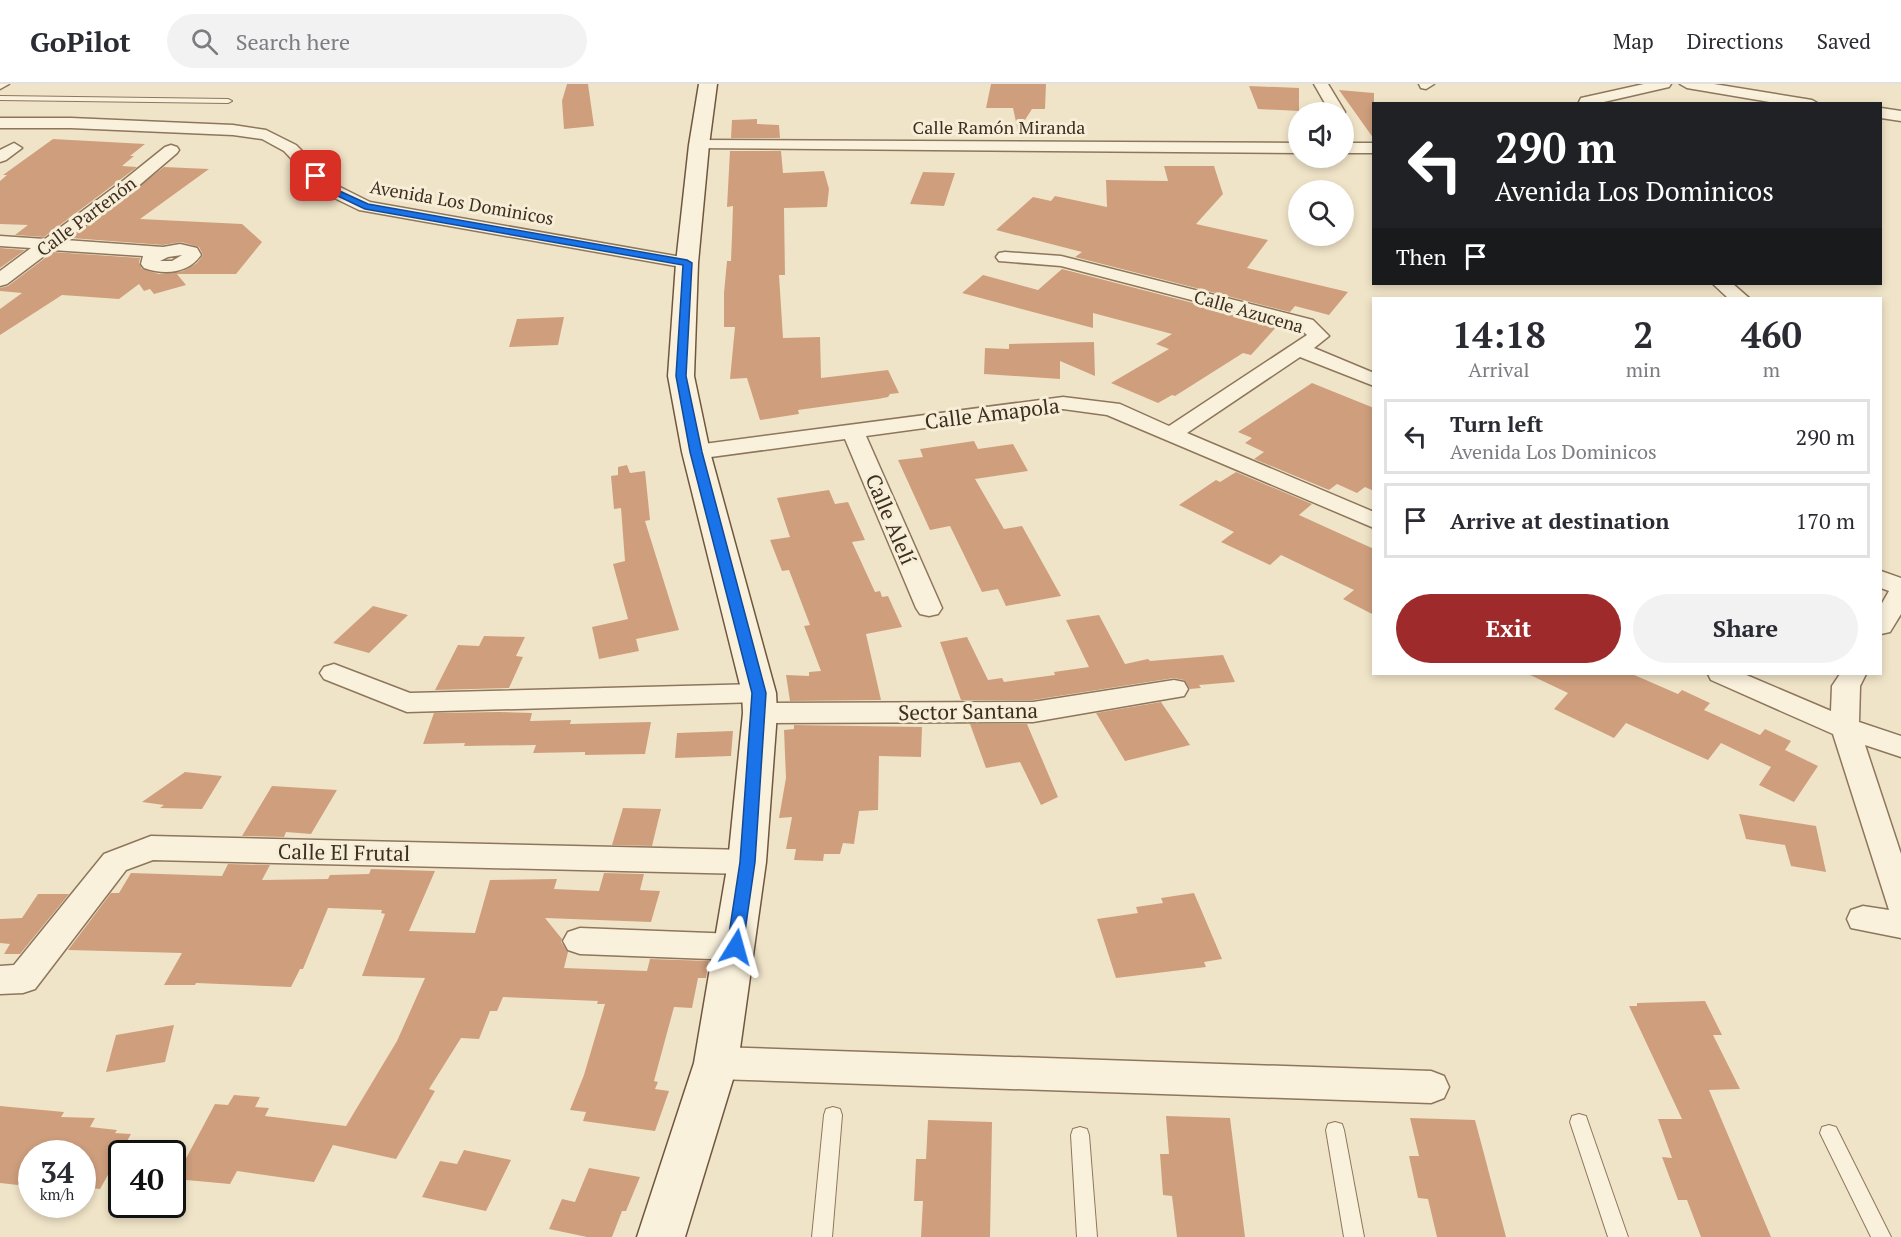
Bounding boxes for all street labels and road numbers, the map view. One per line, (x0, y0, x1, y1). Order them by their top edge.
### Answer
street label: Calle Ramón Miranda (913, 115, 1085, 139)
street label: Calle Partenón (31, 171, 141, 261)
street label: Avenida Los Dominicos (368, 174, 556, 230)
street label: Calle Azucena (1191, 284, 1307, 338)
street label: Calle Amapola (923, 391, 1061, 435)
street label: Calle Alelí (859, 469, 923, 569)
street label: Sector Santana (898, 696, 1039, 726)
street label: Calle El Frutal (278, 837, 410, 867)

